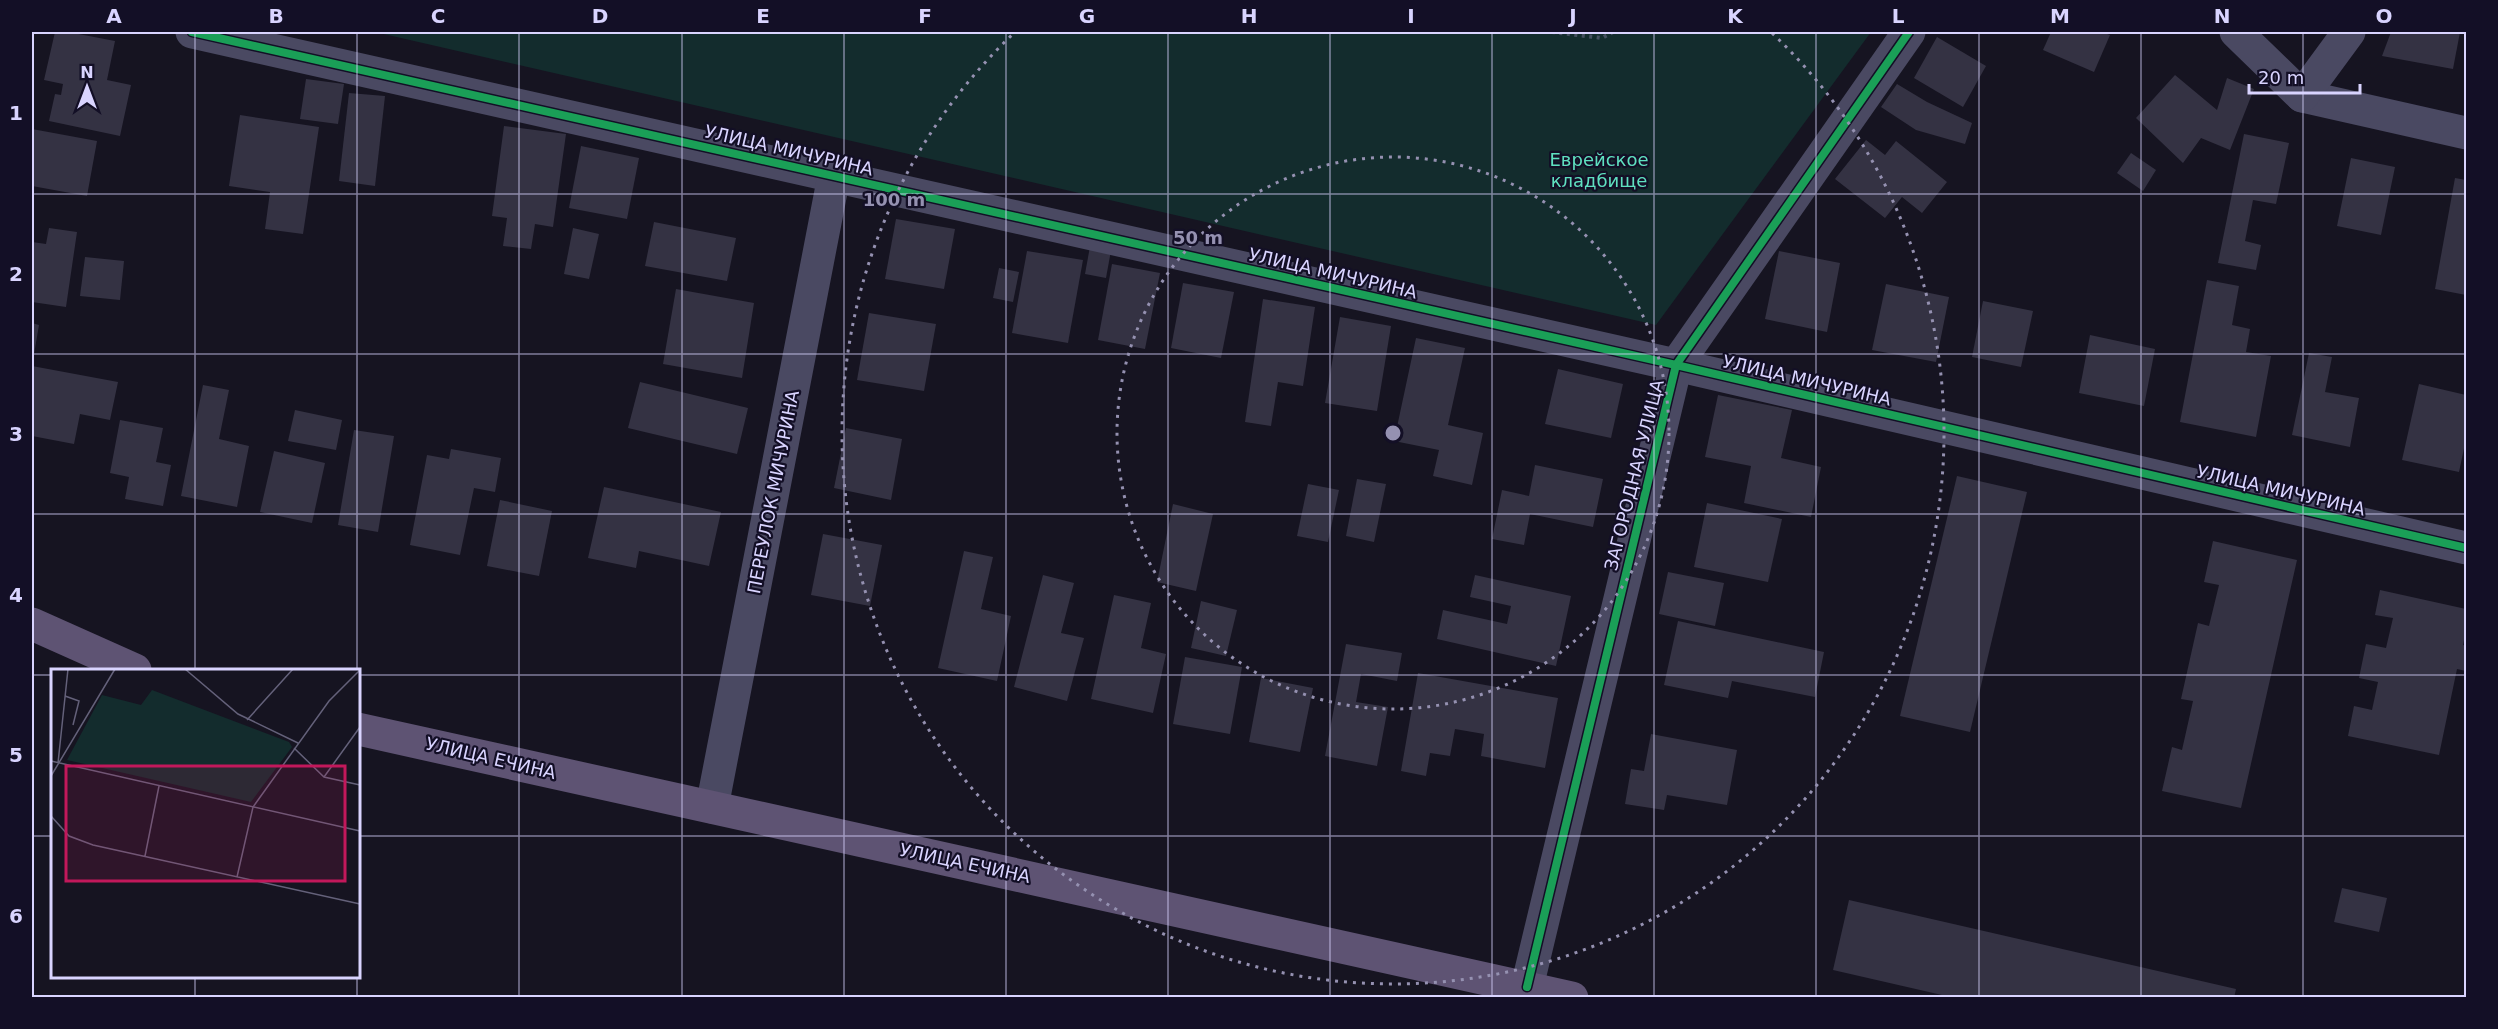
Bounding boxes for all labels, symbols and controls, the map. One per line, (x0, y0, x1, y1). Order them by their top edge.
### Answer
text: A (106, 4, 122, 28)
text: B (268, 4, 284, 28)
text: C (431, 4, 445, 28)
text: D (592, 4, 608, 28)
text: E (756, 4, 770, 28)
text: F (918, 4, 932, 28)
text: G (1079, 4, 1095, 28)
text: H (1241, 4, 1257, 28)
text: I (1407, 4, 1415, 28)
text: J (1567, 4, 1577, 28)
text: K (1727, 4, 1744, 28)
text: L (1892, 4, 1905, 28)
text: M (2050, 4, 2070, 28)
text: N (2214, 4, 2230, 28)
text: O (2375, 4, 2393, 28)
north arrow (57, 57, 117, 117)
scale bar (2249, 57, 2360, 95)
text: N (80, 63, 94, 82)
text: 20 m (2258, 67, 2304, 88)
text: 1 (9, 101, 23, 125)
street label: УЛИЦА МИЧУРИНА (703, 120, 876, 180)
park label: Еврейское кладбище (1549, 149, 1649, 191)
text: 100 m (863, 189, 925, 210)
text: 50 m (1173, 227, 1223, 248)
street label: УЛИЦА МИЧУРИНА (1247, 243, 1420, 303)
text: 2 (9, 262, 23, 286)
street label: УЛИЦА МИЧУРИНА (1721, 350, 1894, 410)
street label: ЗАГОРОДНАЯ УЛИЦА (1600, 377, 1668, 573)
street label: ПЕРЕУЛОК МИЧУРИНА (743, 388, 803, 595)
text: 3 (9, 422, 23, 446)
centre of rings (1383, 423, 1403, 443)
street label: УЛИЦА МИЧУРИНА (2195, 460, 2368, 520)
text: 4 (9, 583, 23, 607)
inset map (51, 669, 360, 978)
street label: УЛИЦА ЕЧИНА (424, 733, 559, 783)
text: 5 (9, 743, 23, 767)
street label: УЛИЦА ЕЧИНА (898, 839, 1033, 887)
text: 6 (9, 904, 23, 928)

